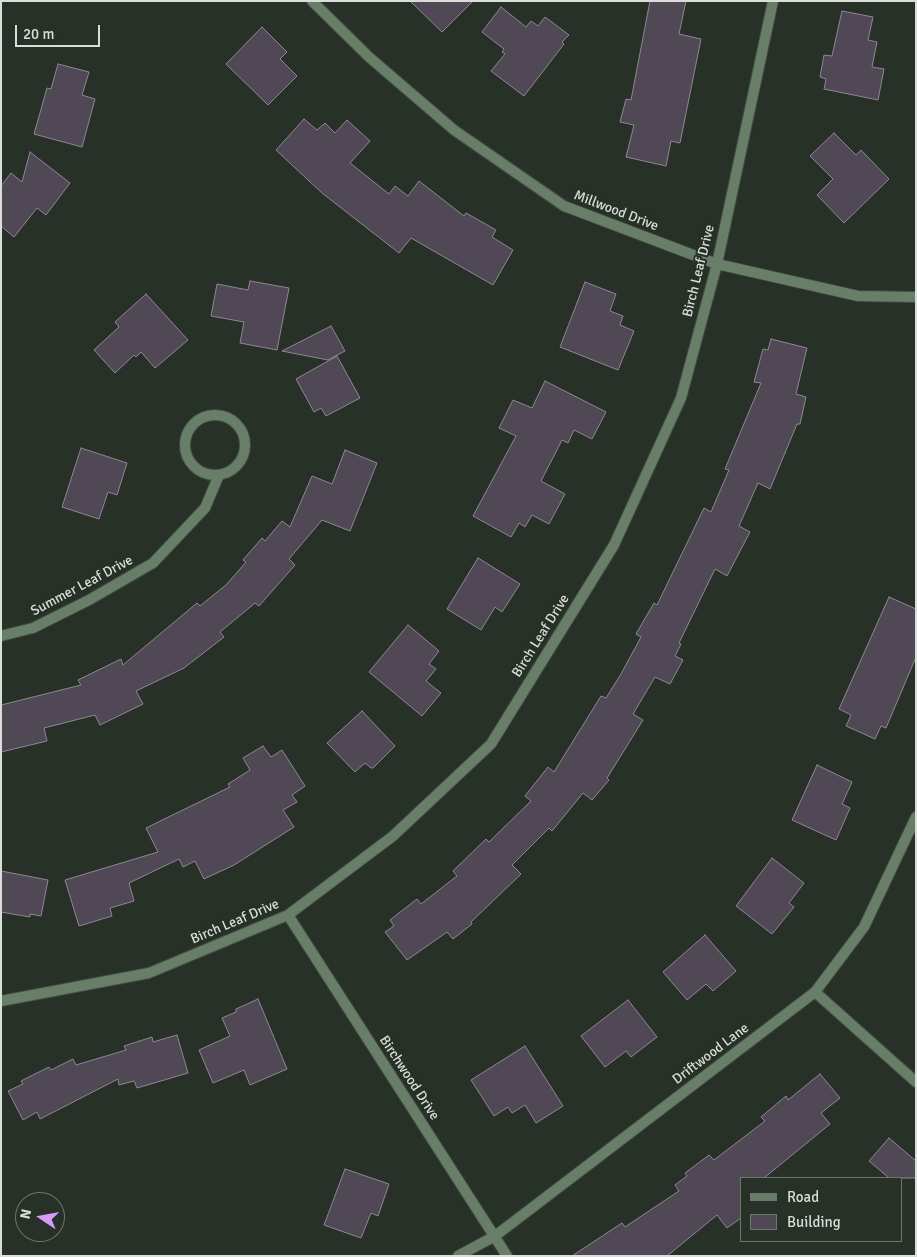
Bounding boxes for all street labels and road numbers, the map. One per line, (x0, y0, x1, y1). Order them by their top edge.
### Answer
street label: Millwood Drive (571, 187, 661, 235)
street label: Birch Leaf Drive (679, 223, 719, 319)
street label: Summer Leaf Drive (28, 552, 136, 620)
street label: Birch Leaf Drive (509, 591, 573, 681)
street label: Birch Leaf Drive (188, 896, 282, 948)
street label: Driftwood Lane (669, 1020, 753, 1088)
street label: Birchwood Drive (375, 1033, 443, 1123)

